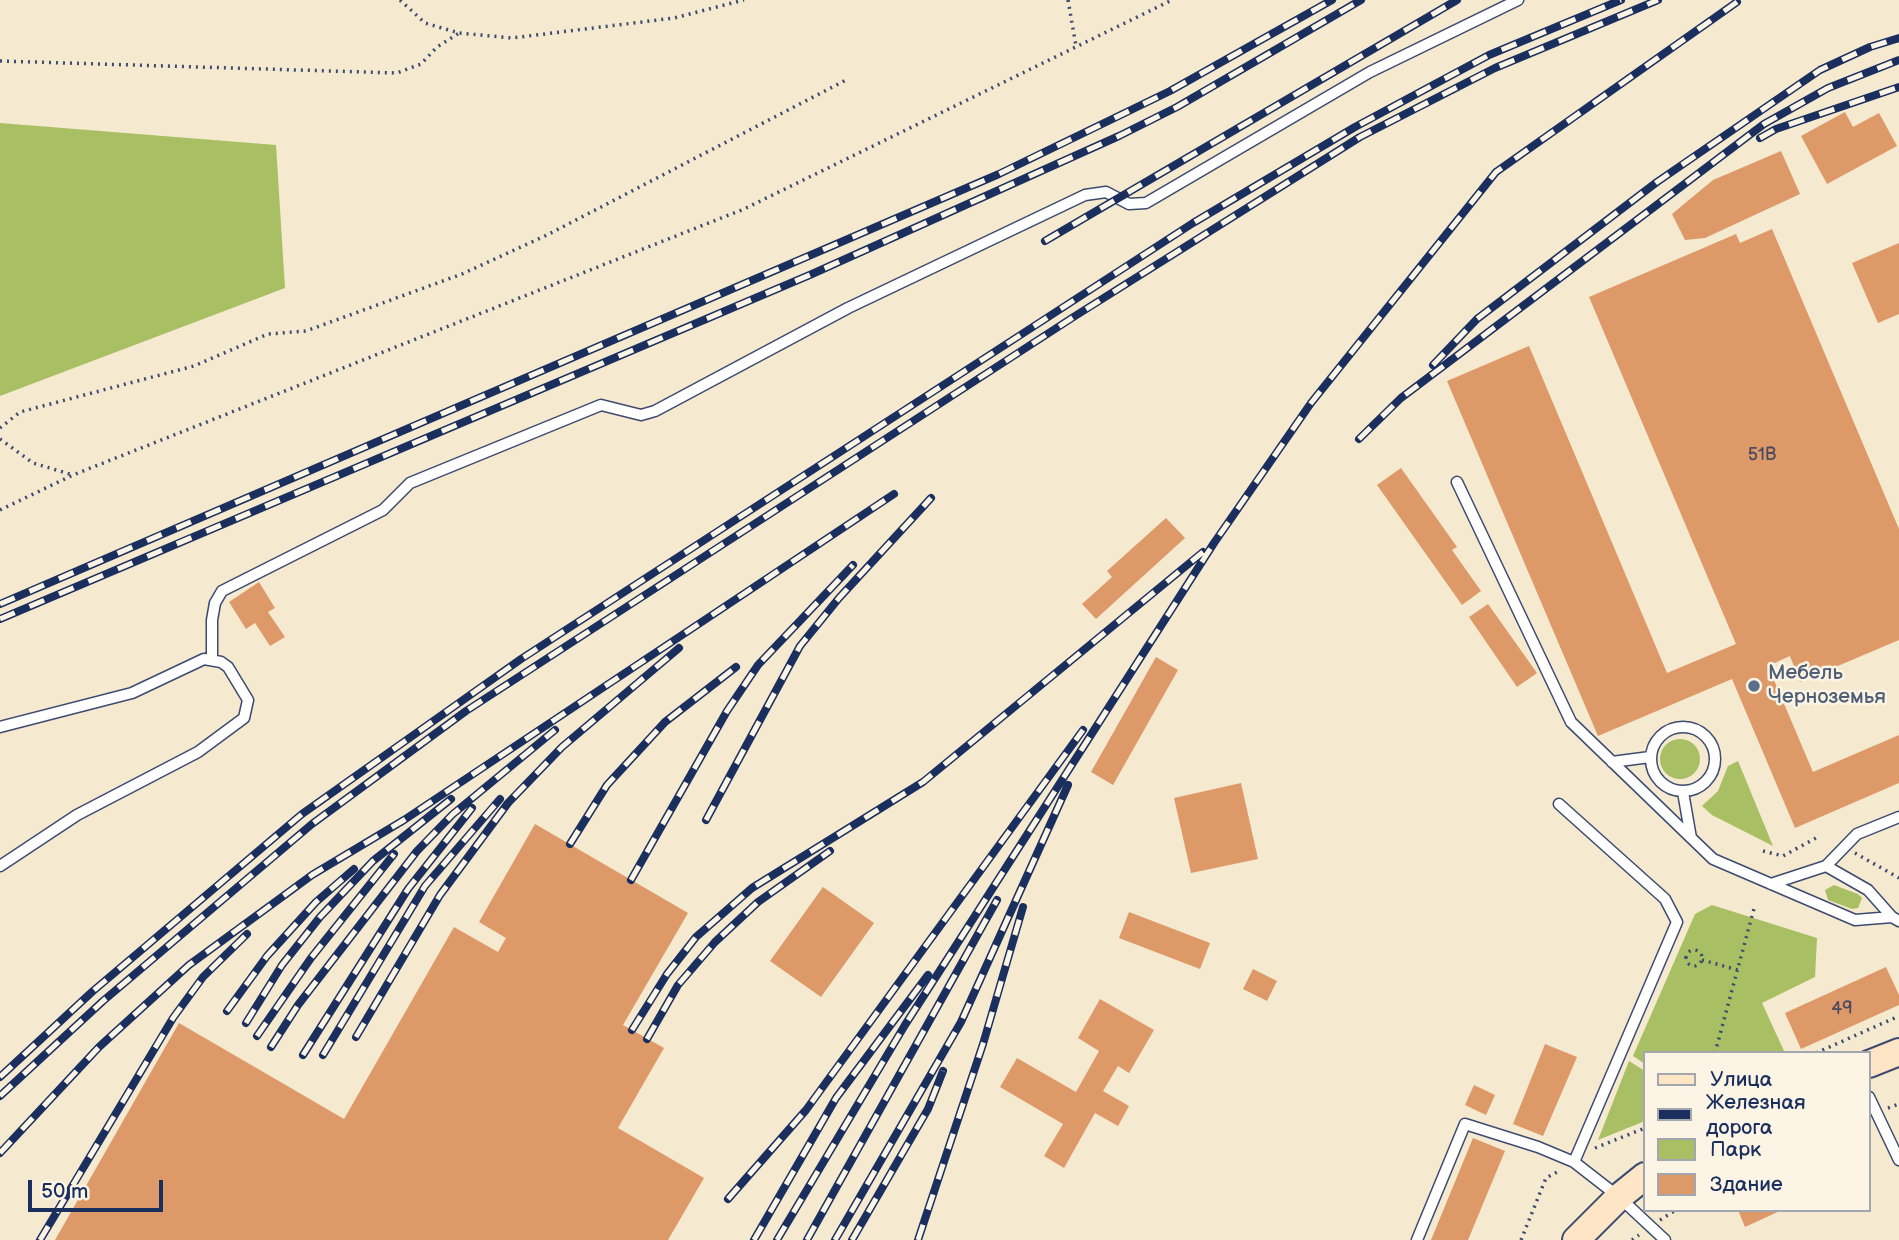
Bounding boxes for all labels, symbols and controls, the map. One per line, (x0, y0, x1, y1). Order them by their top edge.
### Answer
house number: 51В (1748, 444, 1776, 466)
place label: Мебель Черноземья (1768, 661, 1886, 711)
marker: Мебель Черноземья (1746, 678, 1762, 694)
house number: 49 (1831, 998, 1853, 1020)
legend (1644, 1051, 1871, 1212)
text: Улица (1710, 1067, 1772, 1092)
text: Железная дорога (1706, 1090, 1806, 1140)
text: Парк (1710, 1137, 1761, 1162)
scale bar (32, 1166, 166, 1210)
text: Здание (1710, 1172, 1783, 1197)
text: 50 m (41, 1179, 88, 1204)

